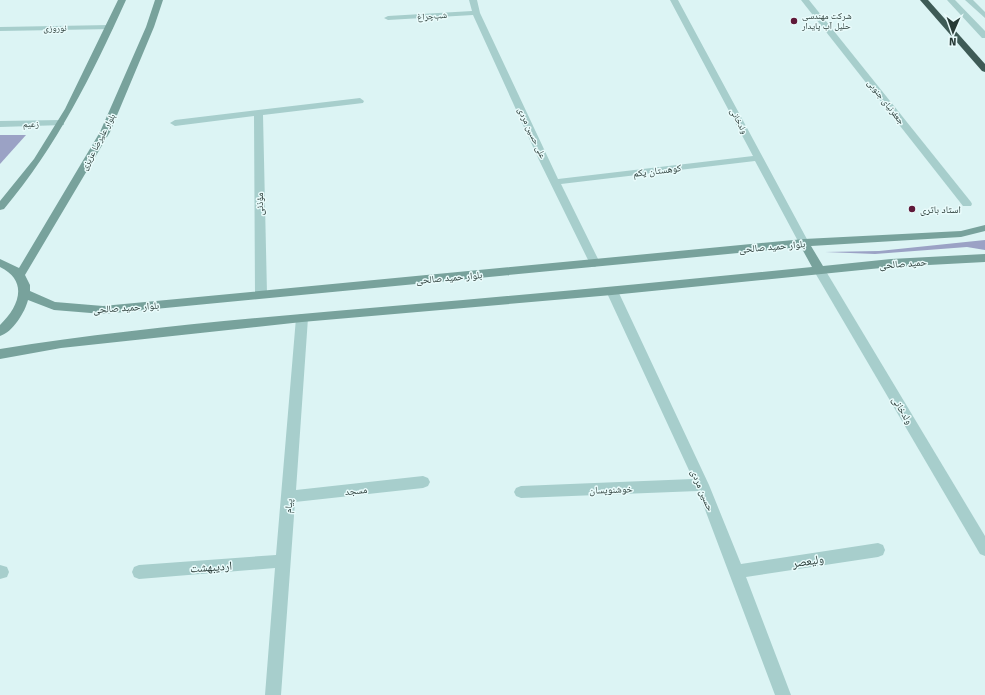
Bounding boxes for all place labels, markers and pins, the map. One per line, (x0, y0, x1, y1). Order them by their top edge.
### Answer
place label: شرکت مهندسی حلیل آب پایدار (801, 11, 852, 32)
marker: شرکت مهندسی حلیل آب پایدار (789, 16, 799, 26)
marker: استاد باتری (907, 204, 917, 214)
place label: استاد باتری (920, 204, 961, 216)

